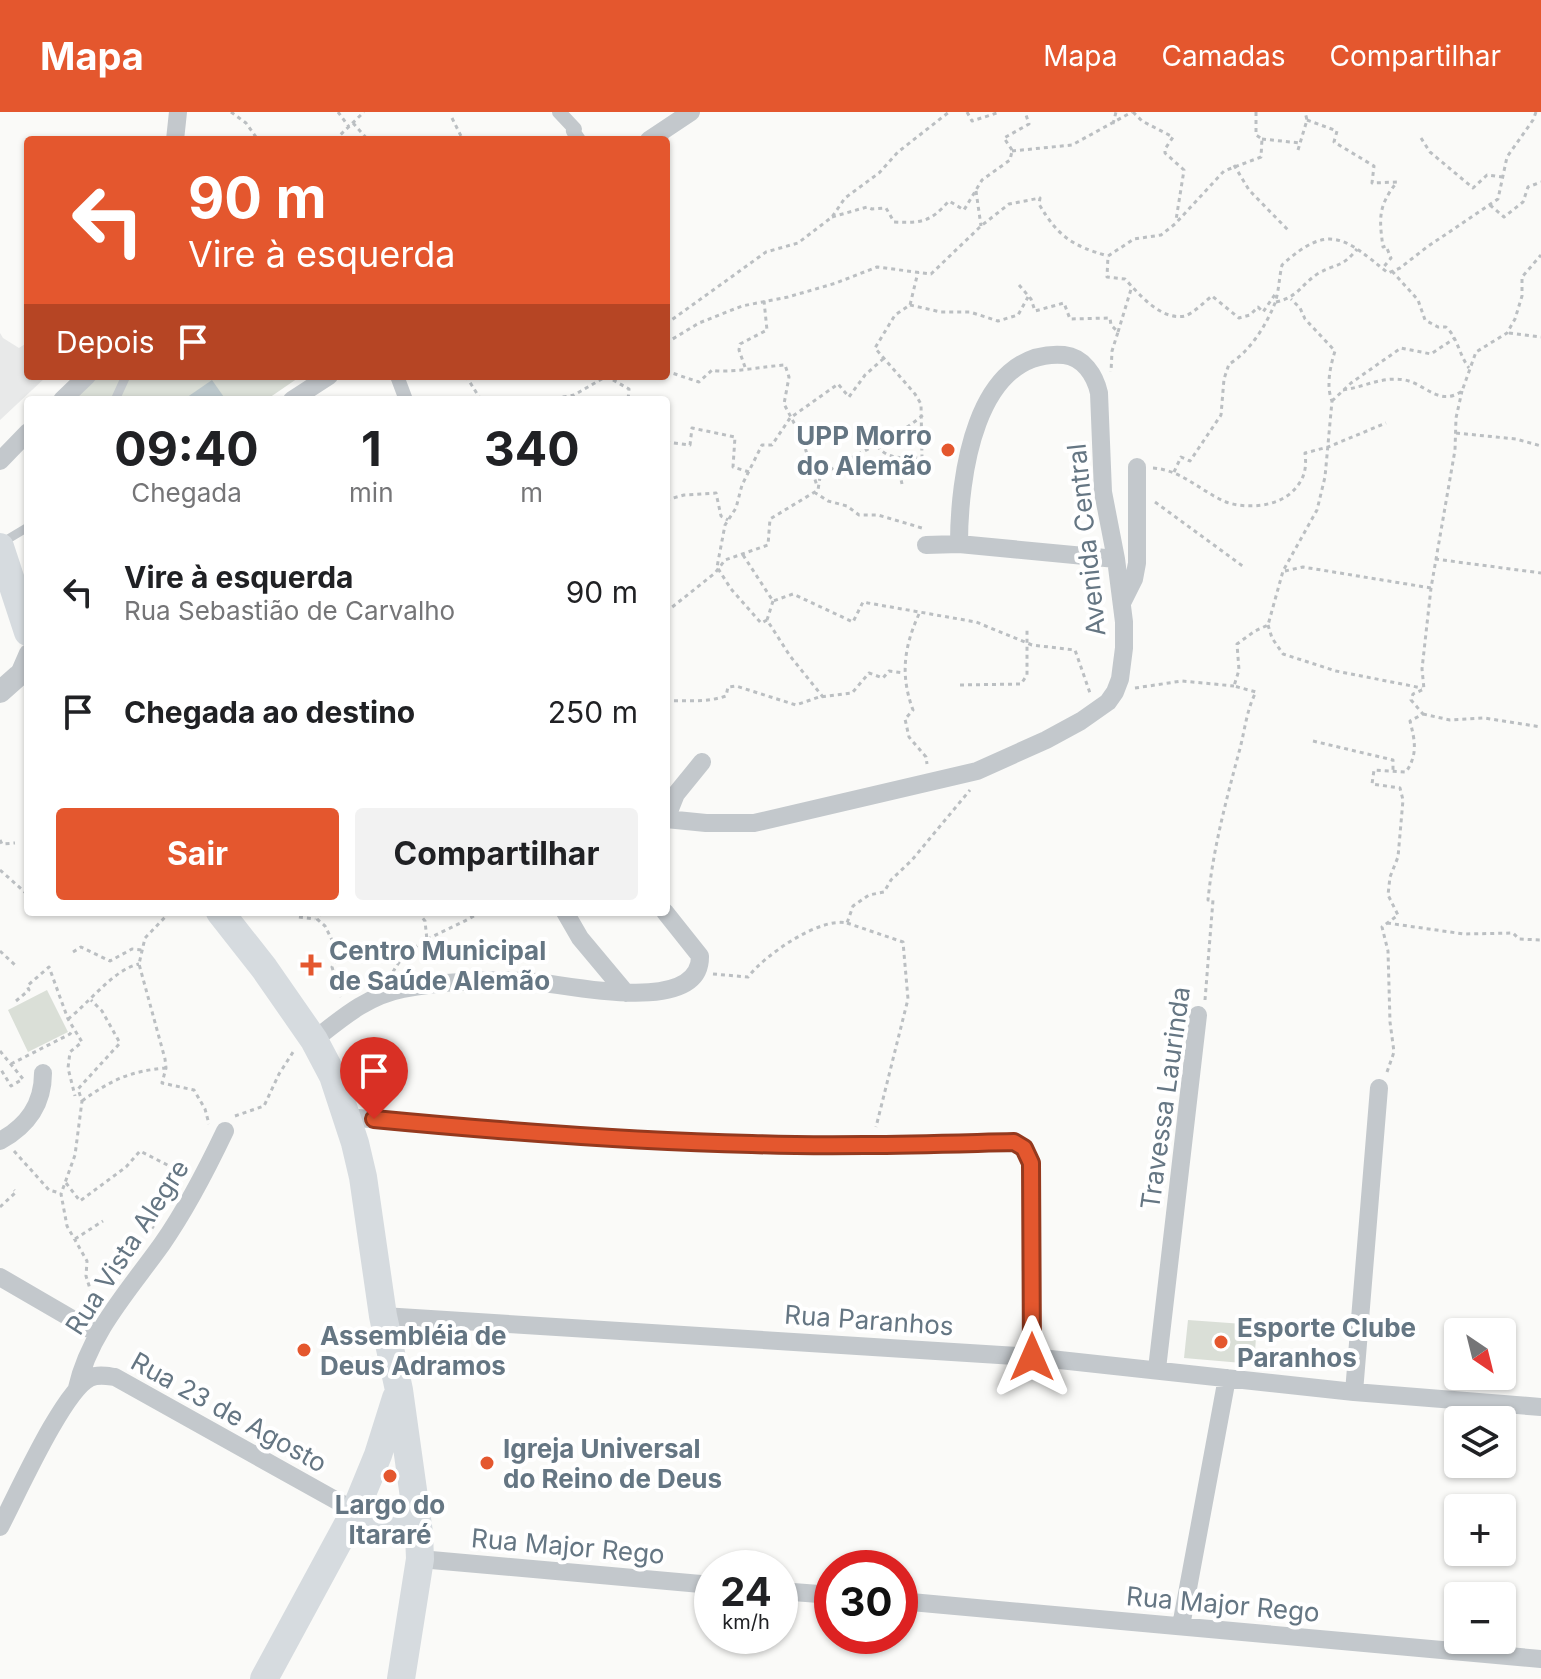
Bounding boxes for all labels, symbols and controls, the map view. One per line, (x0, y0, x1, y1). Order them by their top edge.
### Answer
text: Mapa (40, 33, 144, 79)
text: Mapa (1043, 39, 1117, 73)
text: Camadas (1161, 39, 1286, 73)
text: Compartilhar (1330, 39, 1501, 73)
text: 90 m (188, 164, 327, 232)
icon: left (56, 168, 160, 272)
text: Vire à esquerda (188, 232, 456, 276)
icon: arrive (171, 320, 215, 364)
text: Depois (56, 324, 155, 360)
text: 09:40 (114, 419, 259, 478)
text: 1 (361, 419, 382, 478)
text: 340 (484, 419, 580, 478)
place label: UPP Morro do Alemão (796, 420, 932, 481)
marker: UPP Morro do Alemão (939, 441, 957, 459)
street label: Avenida Central (1060, 442, 1112, 638)
text: Chegada (131, 477, 242, 508)
text: min (349, 477, 394, 508)
text: m (520, 477, 543, 508)
text: Vire à esquerda (124, 559, 353, 595)
icon: left (56, 570, 100, 614)
text: 90 m (566, 574, 638, 610)
text: Rua Sebastião de Carvalho (124, 595, 455, 626)
icon: arrive (56, 690, 100, 734)
text: Chegada ao destino (124, 694, 415, 730)
text: 250 m (548, 694, 638, 730)
button: Sair (56, 808, 339, 900)
button: Compartilhar (355, 808, 638, 900)
place label: Centro Municipal de Saúde Alemão (329, 935, 550, 996)
marker: Centro Municipal de Saúde Alemão (300, 954, 322, 976)
street label: Travessa Laurinda (1134, 984, 1196, 1212)
pin (340, 1037, 408, 1119)
icon: arrive (352, 1049, 396, 1093)
street label: Rua Vista Alegre (59, 1154, 195, 1340)
street label: Rua Paranhos (783, 1299, 955, 1341)
place label: Esporte Clube Paranhos (1237, 1312, 1416, 1373)
position arrow (990, 1315, 1074, 1399)
north arrow (1444, 1318, 1516, 1390)
map controls (1444, 1318, 1516, 1654)
place label: Assembléia de Deus Adramos (320, 1320, 507, 1381)
marker: Esporte Clube Paranhos (1212, 1333, 1230, 1351)
marker: Assembléia de Deus Adramos (295, 1341, 313, 1359)
street label: Rua 23 de Agosto (126, 1345, 332, 1479)
button: layers (1444, 1406, 1516, 1478)
place label: Igreja Universal do Reino de Deus (503, 1433, 722, 1494)
marker: Igreja Universal do Reino de Deus (478, 1454, 496, 1472)
marker: Largo do Itararé (381, 1467, 399, 1485)
place label: Largo do Itararé (335, 1489, 445, 1550)
button: + (1444, 1494, 1516, 1566)
street label: Rua Major Rego (470, 1522, 666, 1570)
speed limit sign: 30 (814, 1550, 918, 1654)
text: 24 (720, 1567, 772, 1616)
street label: Rua Major Rego (1125, 1580, 1321, 1628)
button: − (1444, 1582, 1516, 1654)
text: km/h (722, 1610, 770, 1634)

